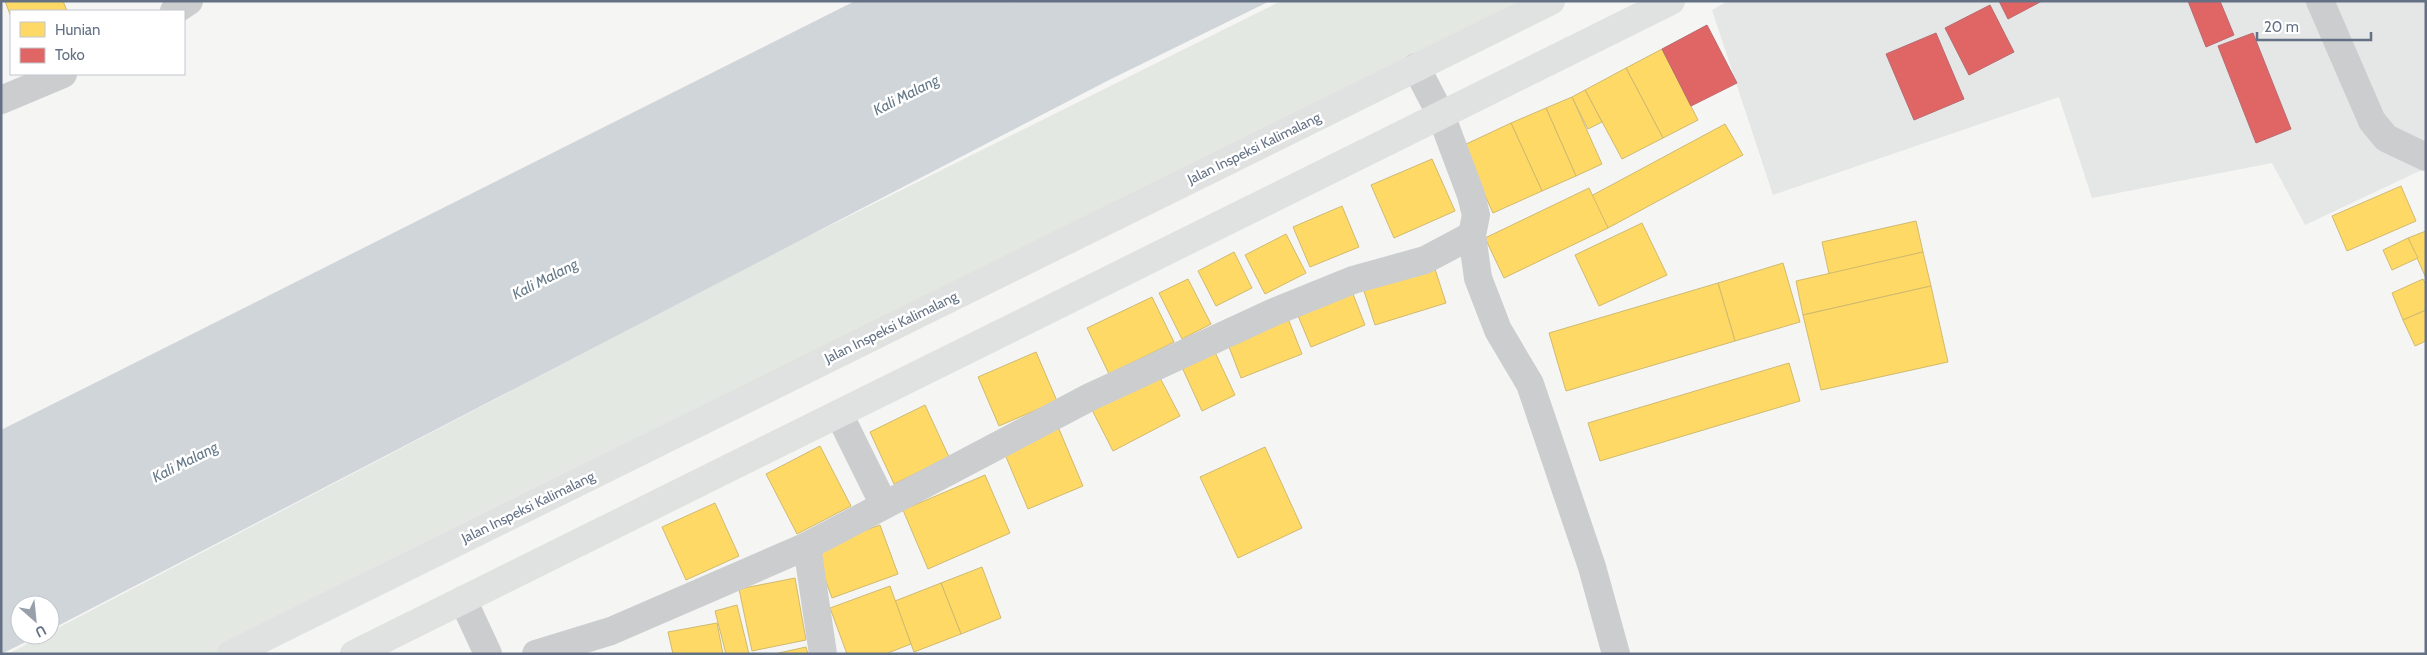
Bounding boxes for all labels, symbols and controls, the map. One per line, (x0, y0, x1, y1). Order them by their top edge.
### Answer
legend (10, 10, 185, 75)
scale bar (2257, 10, 2371, 42)
text: 20 m (2264, 18, 2299, 36)
text: Hunian (55, 21, 100, 39)
text: Toko (55, 46, 85, 64)
water label: Kali Malang (870, 70, 943, 119)
street label: Jalan Inspeksi Kalimalang (1183, 107, 1325, 189)
water label: Kali Malang (509, 254, 582, 303)
street label: Jalan Inspeksi Kalimalang (820, 286, 962, 368)
water label: Kali Malang (149, 437, 222, 486)
street label: Jalan Inspeksi Kalimalang (457, 466, 599, 548)
north arrow (10, 595, 60, 645)
text: U (32, 621, 49, 642)

